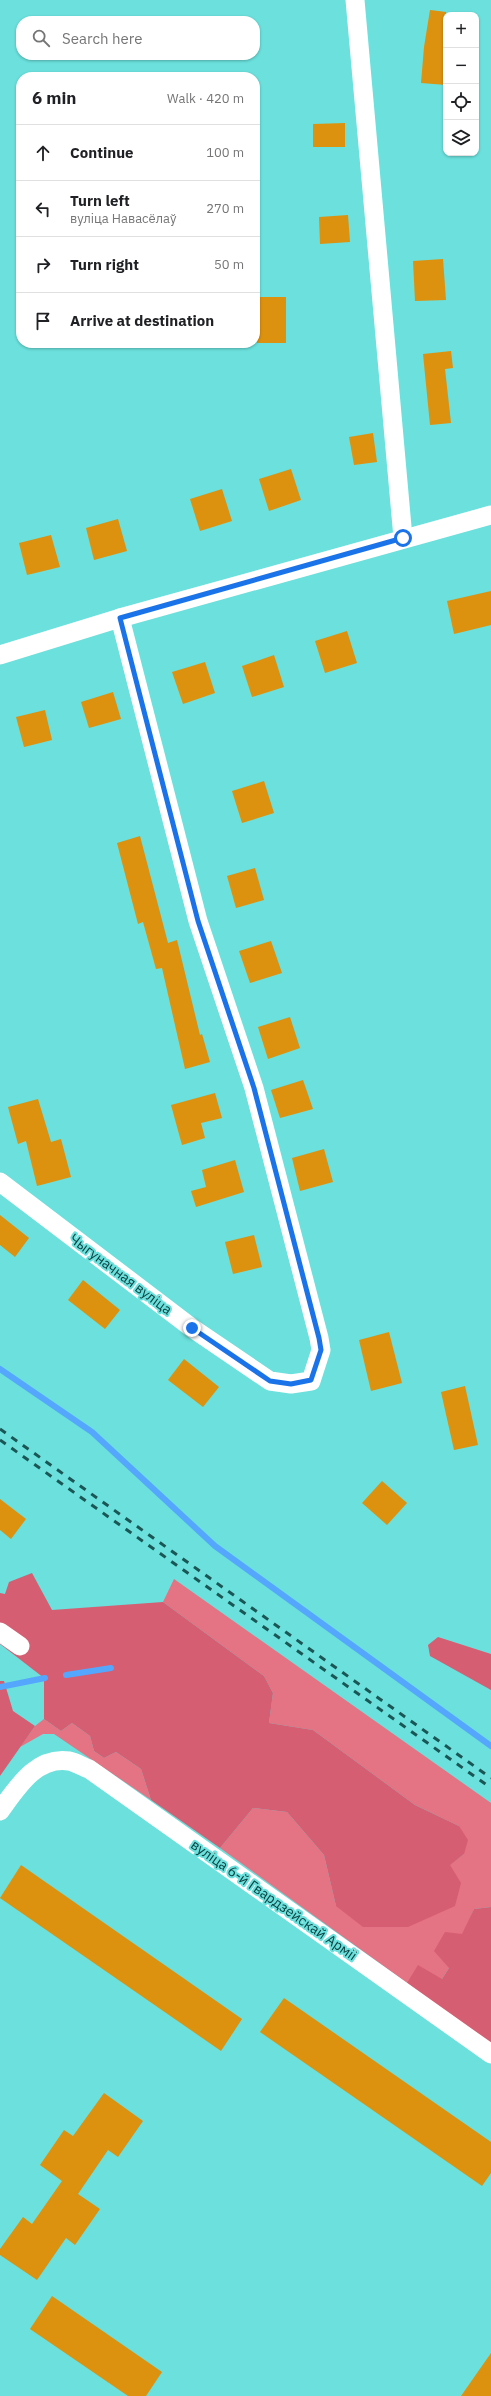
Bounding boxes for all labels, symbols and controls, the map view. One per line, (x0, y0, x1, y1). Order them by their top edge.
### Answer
map controls (443, 12, 479, 156)
button: + (443, 12, 479, 48)
search box (16, 16, 260, 60)
icon: search (30, 27, 52, 49)
text: Search here (62, 29, 142, 48)
button: − (443, 48, 479, 84)
button: locate (443, 84, 479, 120)
text: 6 min (32, 87, 76, 109)
text: Walk · 420 m (167, 90, 244, 107)
button: layers (443, 120, 479, 156)
icon: ahead (32, 142, 54, 164)
text: Continue (70, 143, 134, 162)
text: 100 m (206, 144, 244, 161)
text: Turn left (70, 191, 130, 210)
icon: left (32, 198, 54, 220)
text: 270 m (206, 200, 244, 217)
text: вуліца Навасёлаў (70, 210, 176, 227)
icon: right (32, 254, 54, 276)
text: Turn right (70, 255, 139, 274)
text: 50 m (214, 256, 244, 273)
icon: arrive (32, 310, 54, 332)
text: Arrive at destination (70, 311, 214, 330)
route start (394, 529, 412, 547)
street label: Чыгуначная вуліца (66, 1230, 176, 1319)
route end (183, 1319, 201, 1337)
street label: вуліца 6-й Гвардзейскай Арміі (187, 1836, 361, 1964)

